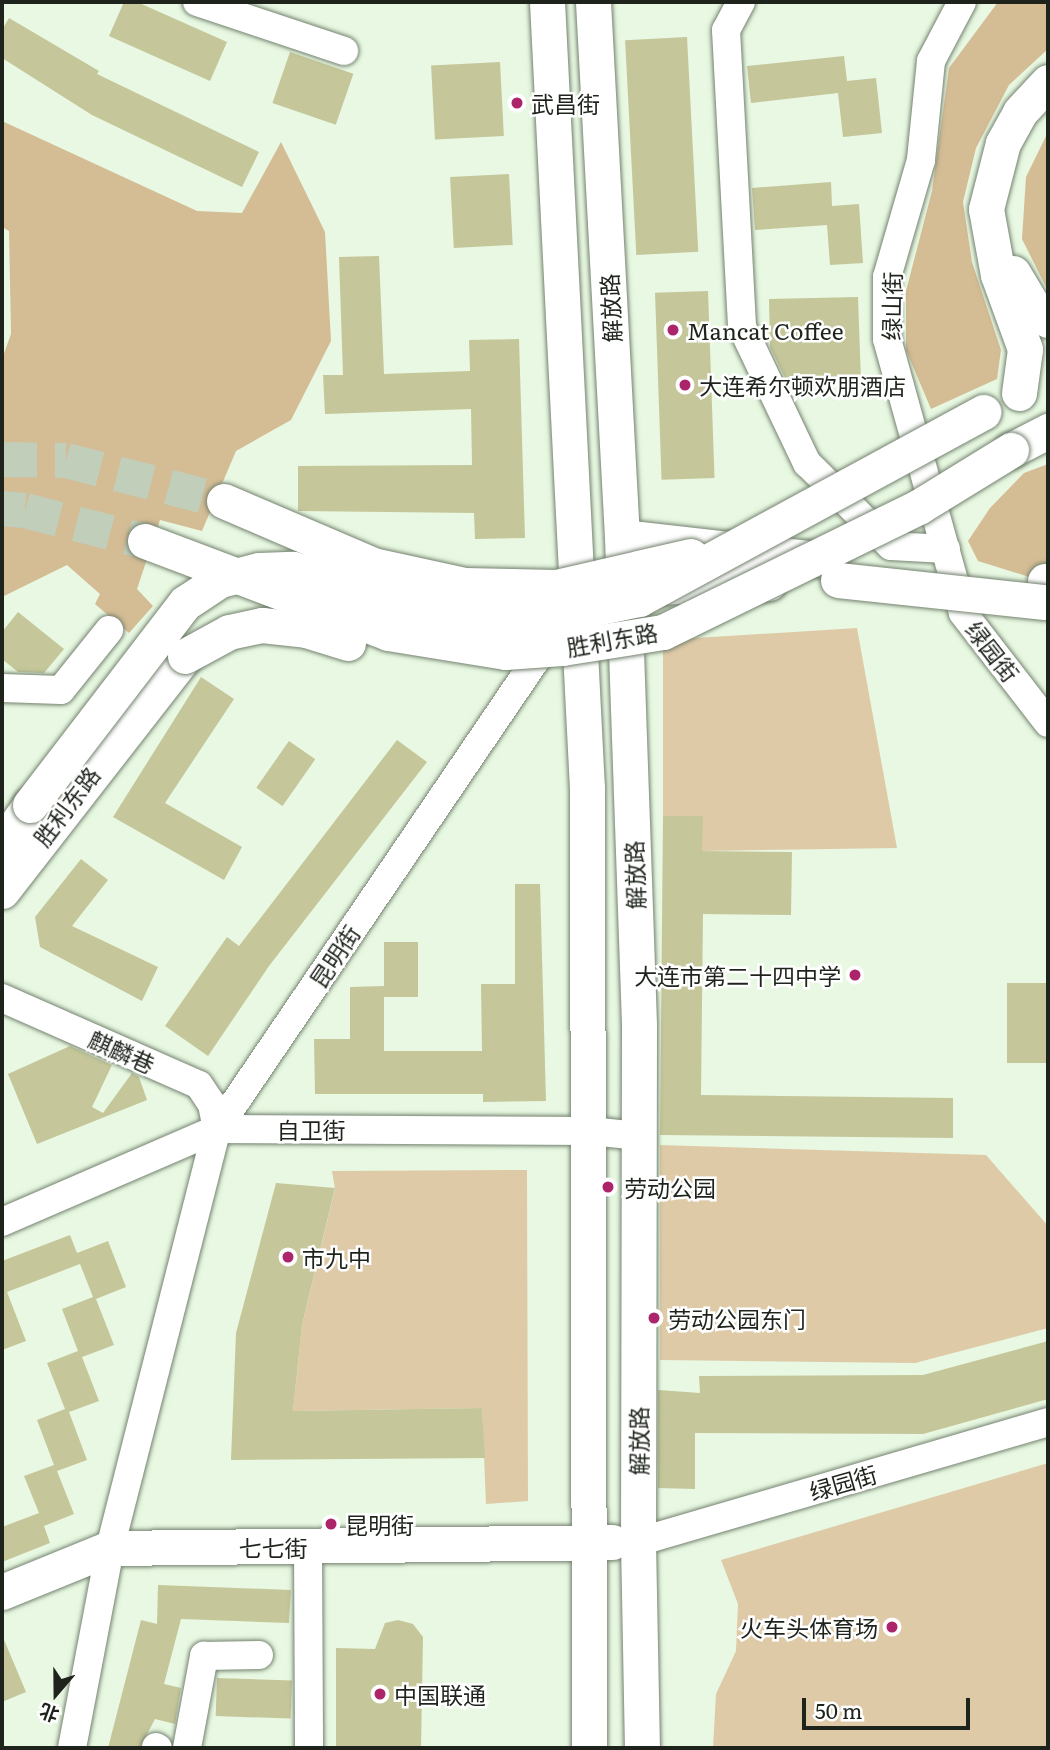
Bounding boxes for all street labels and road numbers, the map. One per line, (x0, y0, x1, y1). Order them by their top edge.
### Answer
street label: 绿山街 (877, 271, 905, 341)
street label: 解放路 (594, 273, 626, 343)
street label: 绿园街 (961, 615, 1025, 687)
street label: 胜利东路 (564, 617, 660, 661)
street label: 胜利东路 (27, 761, 105, 851)
street label: 解放路 (619, 840, 649, 910)
street label: 昆明街 (303, 920, 365, 992)
street label: 麒麟巷 (85, 1024, 159, 1078)
street label: 自卫街 (277, 1115, 345, 1143)
street label: 解放路 (624, 1407, 652, 1475)
street label: 绿园街 (806, 1459, 880, 1505)
street label: 七七街 (239, 1533, 307, 1561)

